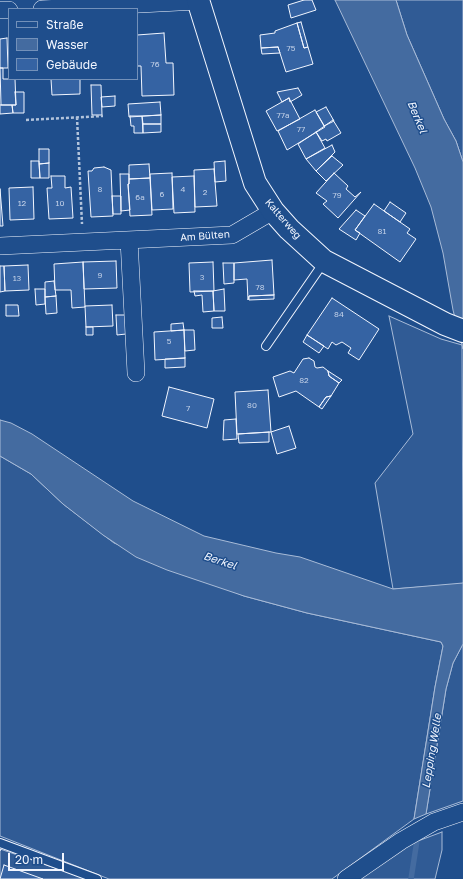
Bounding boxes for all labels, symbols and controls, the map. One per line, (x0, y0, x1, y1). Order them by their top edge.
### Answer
legend (8, 8, 138, 80)
text: Straße (46, 17, 84, 32)
text: Wasser (46, 37, 88, 52)
house number: 75 (287, 43, 295, 53)
text: Gebäude (46, 57, 97, 72)
house number: 76 (150, 59, 160, 69)
water label: Berkel (404, 99, 430, 135)
house number: 77a (277, 110, 289, 120)
house number: 77 (297, 124, 305, 134)
house number: 8 (98, 184, 102, 194)
house number: 4 (181, 184, 185, 194)
house number: 2 (203, 187, 207, 197)
house number: 6 (160, 189, 164, 199)
house number: 79 (332, 190, 342, 200)
house number: 6a (135, 192, 145, 202)
street label: Kalterweg (262, 196, 304, 242)
house number: 12 (18, 198, 26, 208)
house number: 10 (56, 198, 64, 208)
house number: 81 (378, 226, 386, 236)
street label: Am Bülten (180, 228, 230, 244)
house number: 9 (98, 270, 102, 280)
house number: 3 (200, 272, 204, 282)
house number: 13 (13, 273, 21, 283)
house number: 78 (255, 282, 265, 292)
house number: 84 (334, 309, 344, 319)
house number: 5 (167, 336, 171, 346)
house number: 82 (299, 375, 309, 385)
house number: 80 (247, 400, 257, 410)
house number: 7 (186, 403, 190, 413)
water label: Berkel (202, 549, 238, 573)
water label: Lepping Welle (420, 713, 444, 789)
scale bar (10, 845, 66, 871)
text: 20 m (15, 852, 43, 867)

